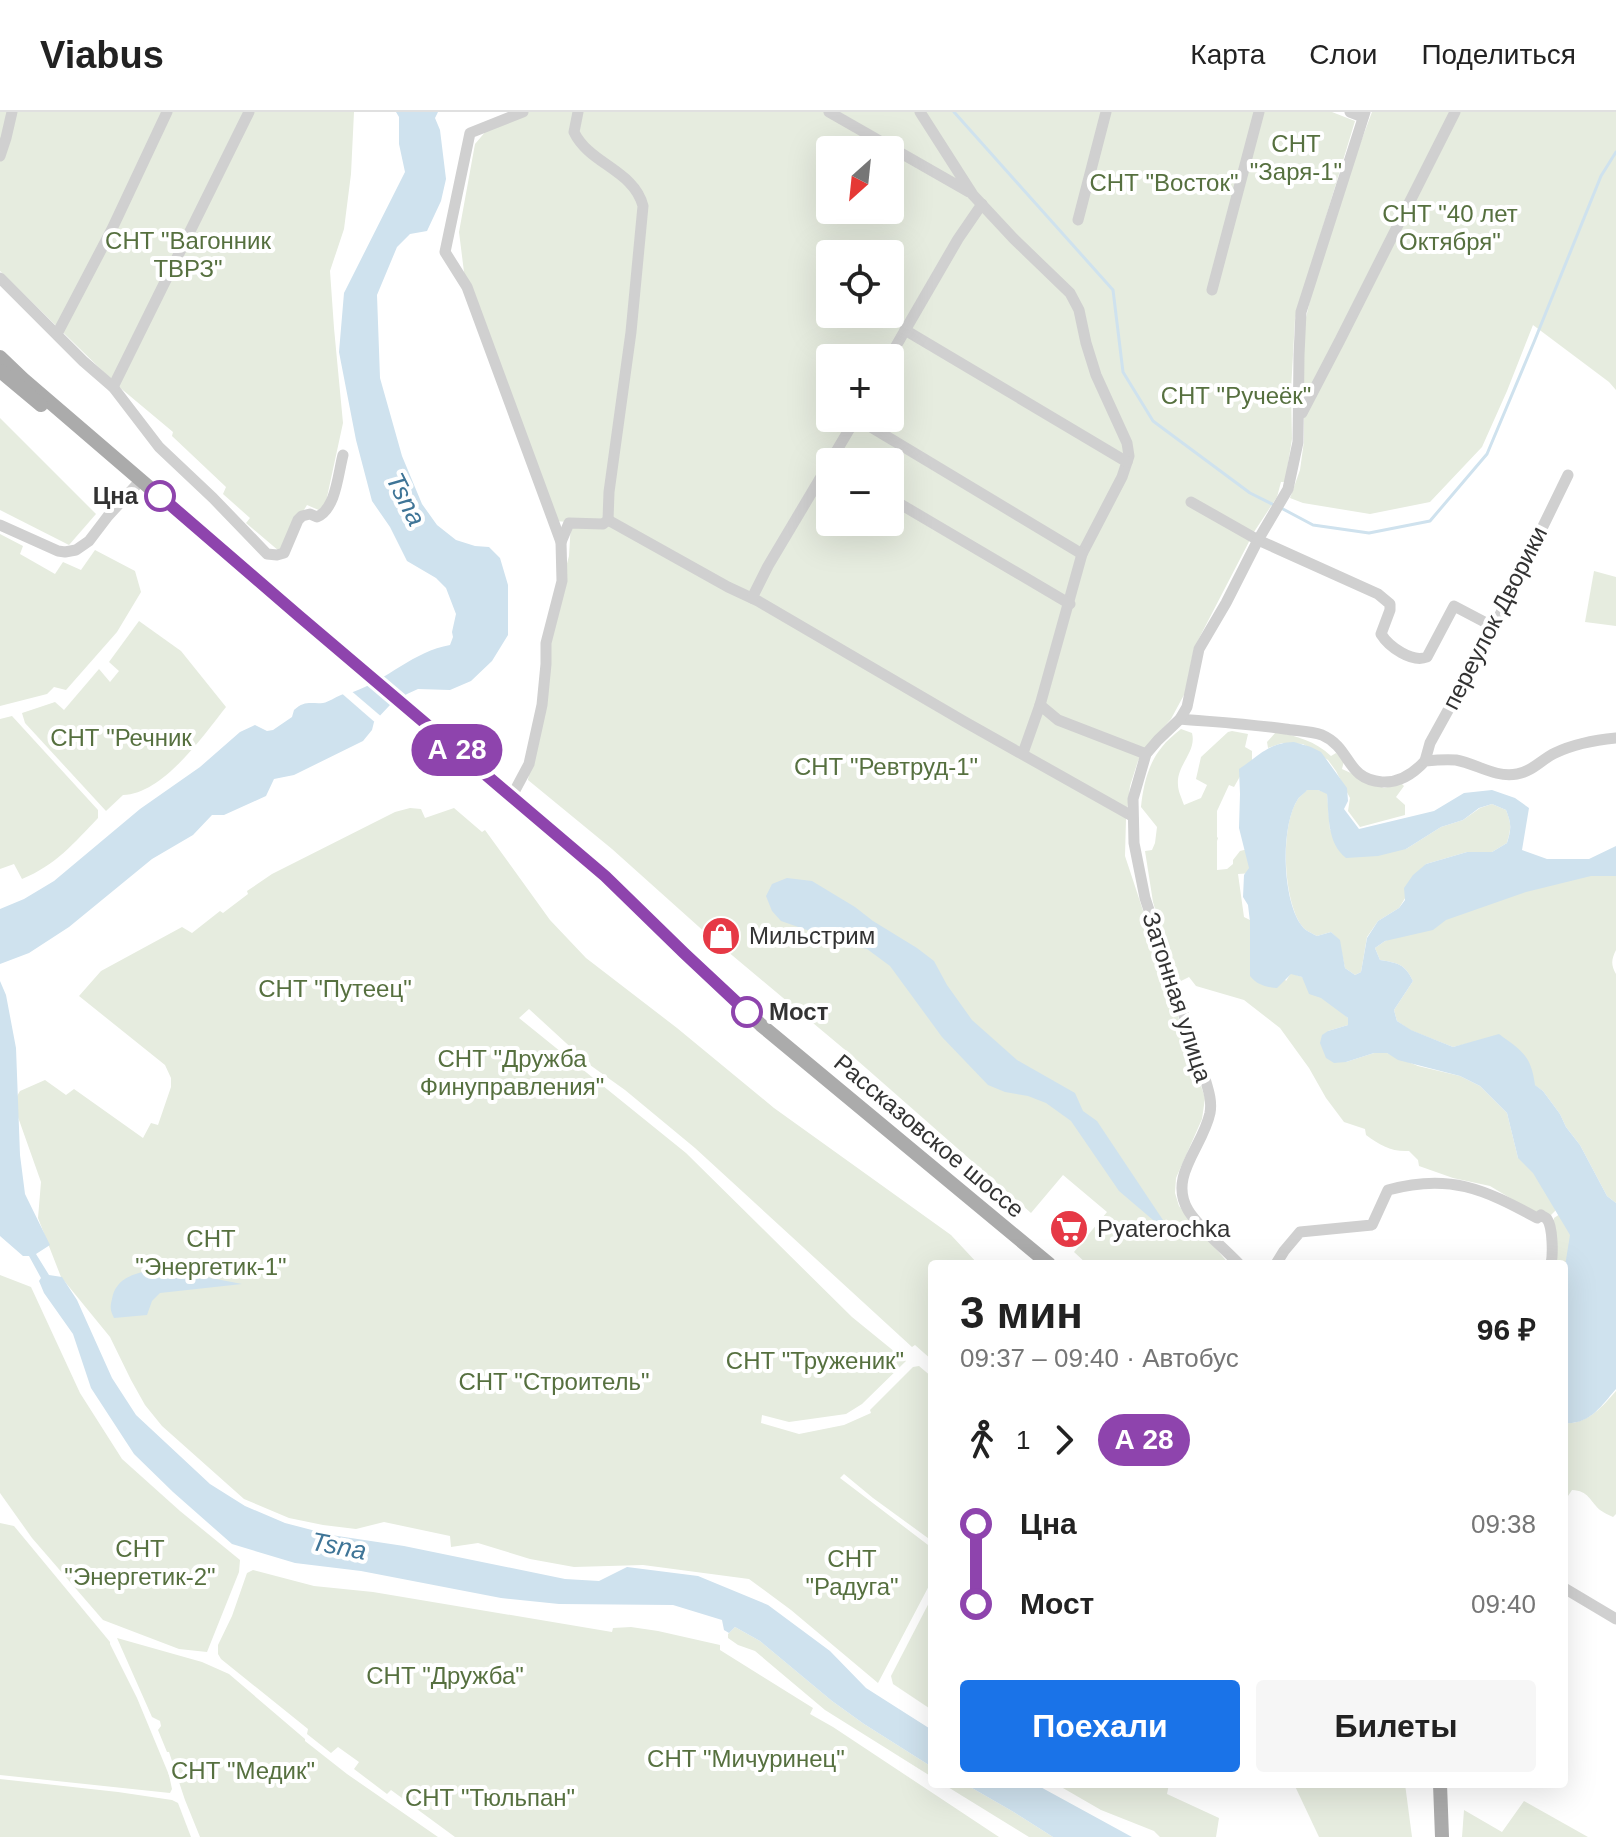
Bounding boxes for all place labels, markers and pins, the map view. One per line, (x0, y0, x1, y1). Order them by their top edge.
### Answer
marker: Цна (145, 481, 175, 511)
place label: Цна (93, 482, 139, 509)
shop icon: Мильстрим (700, 915, 742, 957)
place label: Мильстрим (749, 922, 875, 949)
marker: Мост (732, 997, 762, 1027)
place label: Мост (769, 998, 829, 1025)
supermarket icon: Pyaterochka (1048, 1208, 1090, 1250)
place label: Pyaterochka (1097, 1215, 1231, 1242)

